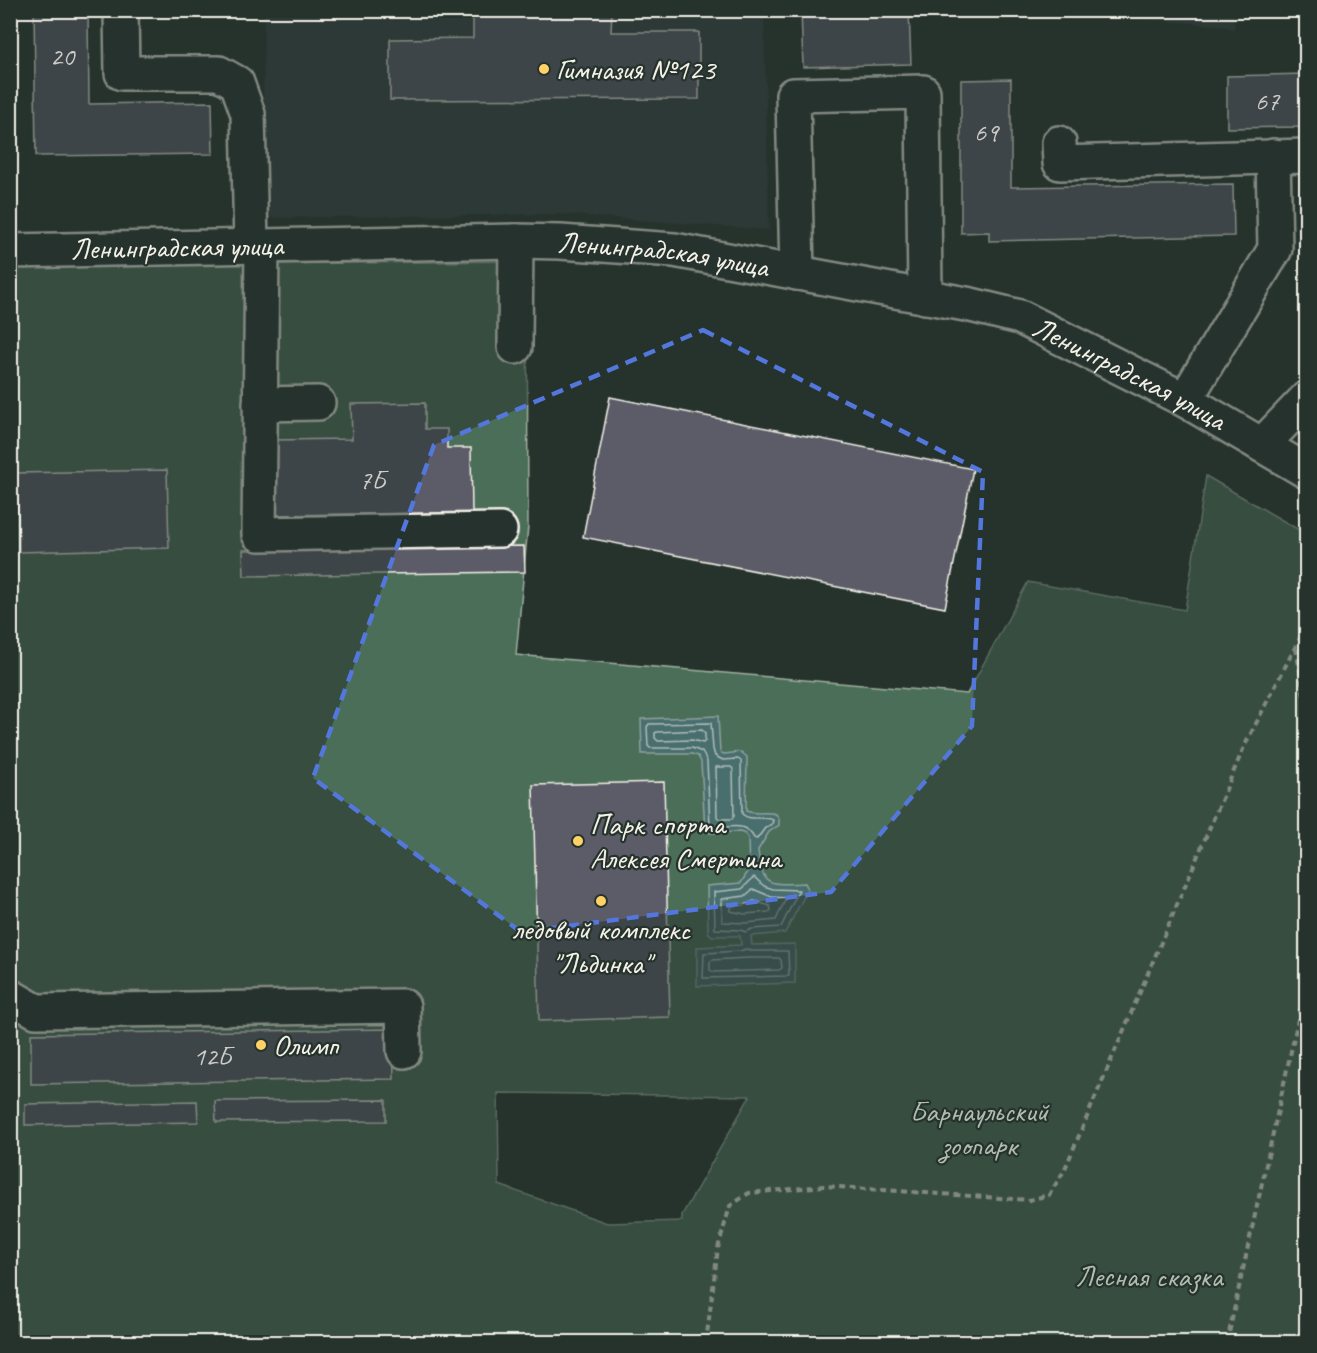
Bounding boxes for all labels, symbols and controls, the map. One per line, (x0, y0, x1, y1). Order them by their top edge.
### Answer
house number: 20 (50, 39, 76, 73)
place label: Гимназия №123 (556, 50, 718, 88)
marker: Гимназия №123 (537, 62, 551, 76)
house number: 67 (1255, 84, 1281, 118)
house number: 69 (974, 115, 1000, 149)
street label: Ленинградская улица (556, 223, 774, 286)
street label: Ленинградская улица (71, 226, 285, 268)
street label: Ленинградская улица (1027, 308, 1235, 440)
house number: 7Б (359, 463, 389, 497)
place label: Парк спорта Алексея Смертина (590, 805, 784, 877)
marker: Парк спорта Алексея Смертина (571, 834, 585, 848)
marker: ледовый комплекс "Льдинка" (594, 894, 608, 908)
place label: ледовый комплекс "Льдинка" (512, 910, 691, 982)
place label: Олимп (273, 1026, 340, 1064)
marker: Олимп (254, 1038, 268, 1052)
house number: 12Б (193, 1039, 235, 1073)
park label: Барнаульский зоопарк (910, 1092, 1050, 1164)
park label: Лесная сказка (1075, 1257, 1225, 1295)

